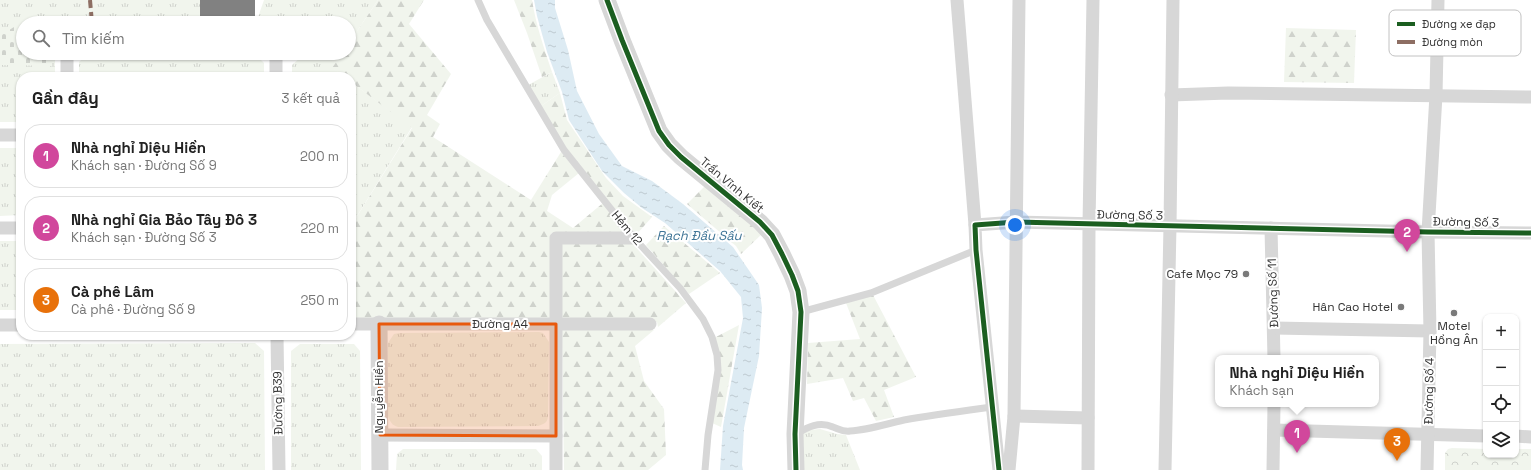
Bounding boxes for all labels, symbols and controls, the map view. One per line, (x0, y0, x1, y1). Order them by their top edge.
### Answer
legend (1389, 10, 1521, 56)
search box (16, 16, 356, 60)
text: Đường xe đạp (1422, 17, 1496, 31)
icon: search (30, 27, 52, 49)
text: Tìm kiếm (62, 29, 125, 48)
text: Đường mòn (1422, 35, 1483, 49)
text: Gần đây (32, 87, 99, 109)
text: 3 kết quả (282, 90, 340, 107)
text: Nhà nghỉ Diệu Hiền (71, 138, 206, 157)
text: 1 (43, 148, 49, 165)
text: 200 m (300, 148, 339, 165)
street label: Trần Vĩnh Kiết (697, 153, 767, 217)
text: Khách sạn · Đường Số 9 (71, 157, 217, 174)
street label: Đường Số 3 (1097, 206, 1163, 224)
street label: Hẻm 12 (608, 207, 646, 249)
text: Nhà nghỉ Gia Bảo Tây Đô 3 (71, 210, 257, 229)
street label: Đường Số 3 (1433, 213, 1499, 231)
your location (1005, 215, 1025, 235)
pin: 2 (1394, 219, 1420, 252)
text: 2 (42, 220, 50, 237)
text: 220 m (300, 220, 339, 237)
water label: Rạch Đầu Sấu (656, 227, 743, 244)
text: Khách sạn · Đường Số 3 (71, 229, 217, 246)
street label: Đường Số 11 (1264, 258, 1282, 328)
place label: Cafe Mọc 79 (1166, 266, 1238, 282)
marker: Cafe Mọc 79 (1241, 269, 1251, 279)
text: Cà phê Lâm (71, 282, 154, 301)
text: 3 (42, 292, 50, 309)
text: 250 m (301, 292, 339, 309)
place label: Hân Cao Hotel (1312, 299, 1393, 315)
text: Cà phê · Đường Số 9 (71, 301, 195, 318)
marker: Hân Cao Hotel (1396, 302, 1406, 312)
marker: Motel Hồng Ân (1449, 308, 1459, 318)
map controls (1483, 314, 1519, 458)
button: + (1483, 314, 1519, 350)
street label: Đường A4 (472, 316, 529, 332)
place label: Motel Hồng Ân (1430, 318, 1478, 348)
button: − (1483, 350, 1519, 386)
popup (1215, 355, 1379, 407)
street label: Đường Số 4 (1420, 357, 1438, 424)
street label: Nguyễn Hiền (371, 360, 387, 434)
text: Nhà nghỉ Diệu Hiền (1229, 363, 1365, 382)
street label: Đường B39 (269, 371, 287, 435)
text: Khách sạn (1229, 382, 1294, 399)
button: locate (1483, 386, 1519, 422)
pin: 1 (1284, 420, 1310, 453)
button: layers (1483, 422, 1519, 458)
pin: 3 (1384, 428, 1410, 461)

